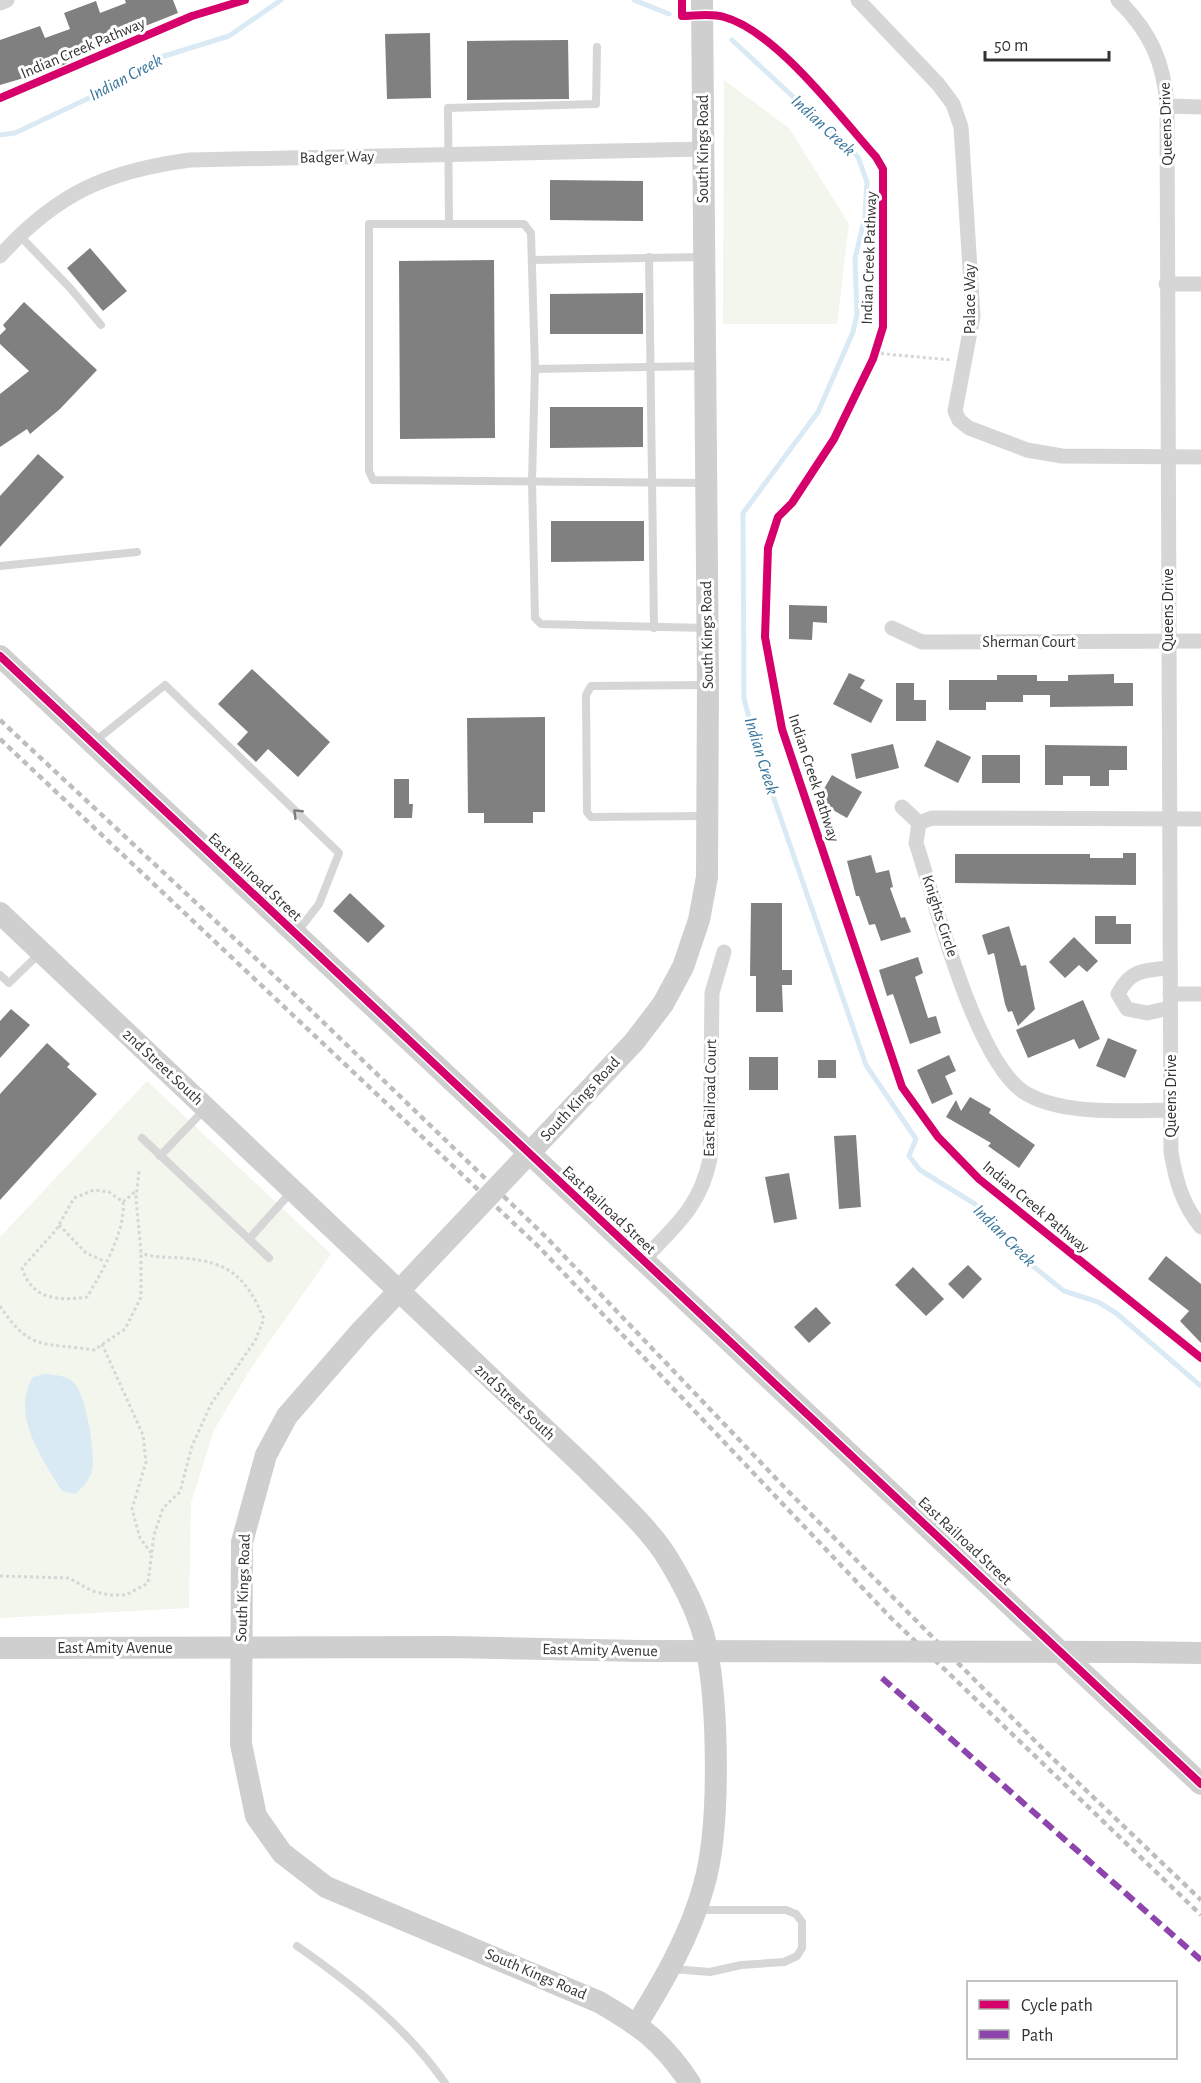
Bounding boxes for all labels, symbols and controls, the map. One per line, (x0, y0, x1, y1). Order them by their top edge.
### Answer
street label: Indian Creek Pathway (18, 13, 148, 83)
scale bar (985, 24, 1110, 62)
text: 50 m (994, 37, 1028, 55)
water label: Indian Creek (86, 50, 166, 106)
street label: Queens Drive (1157, 82, 1176, 166)
water label: Indian Creek (788, 92, 858, 160)
street label: South Kings Road (695, 95, 711, 203)
street label: Badger Way (300, 148, 375, 167)
street label: Indian Creek Pathway (859, 191, 880, 325)
street label: Palace Way (962, 264, 979, 334)
street label: Queens Drive (1160, 568, 1177, 652)
street label: South Kings Road (698, 581, 716, 689)
street label: Sherman Court (982, 634, 1076, 650)
street label: Indian Creek Pathway (785, 712, 842, 844)
water label: Indian Creek (741, 715, 781, 797)
one-way arrow (294, 809, 305, 820)
street label: East Railroad Street (205, 830, 305, 924)
street label: Knights Circle (919, 873, 961, 959)
street label: 2nd Street South (120, 1026, 206, 1108)
street label: East Railroad Court (701, 1039, 719, 1157)
street label: South Kings Road (537, 1054, 623, 1144)
street label: Queens Drive (1163, 1054, 1180, 1138)
street label: Indian Creek Pathway (979, 1157, 1093, 1257)
street label: East Railroad Street (559, 1163, 659, 1257)
water label: Indian Creek (968, 1200, 1040, 1272)
street label: 2nd Street South (472, 1361, 558, 1443)
street label: East Railroad Street (915, 1494, 1015, 1588)
street label: South Kings Road (233, 1534, 253, 1642)
street label: East Amity Avenue (57, 1640, 173, 1657)
street label: East Amity Avenue (542, 1641, 658, 1660)
street label: South Kings Road (483, 1945, 589, 2003)
legend (967, 1981, 1177, 2059)
text: Cycle path (1021, 1997, 1093, 2015)
text: Path (1021, 2027, 1053, 2045)

